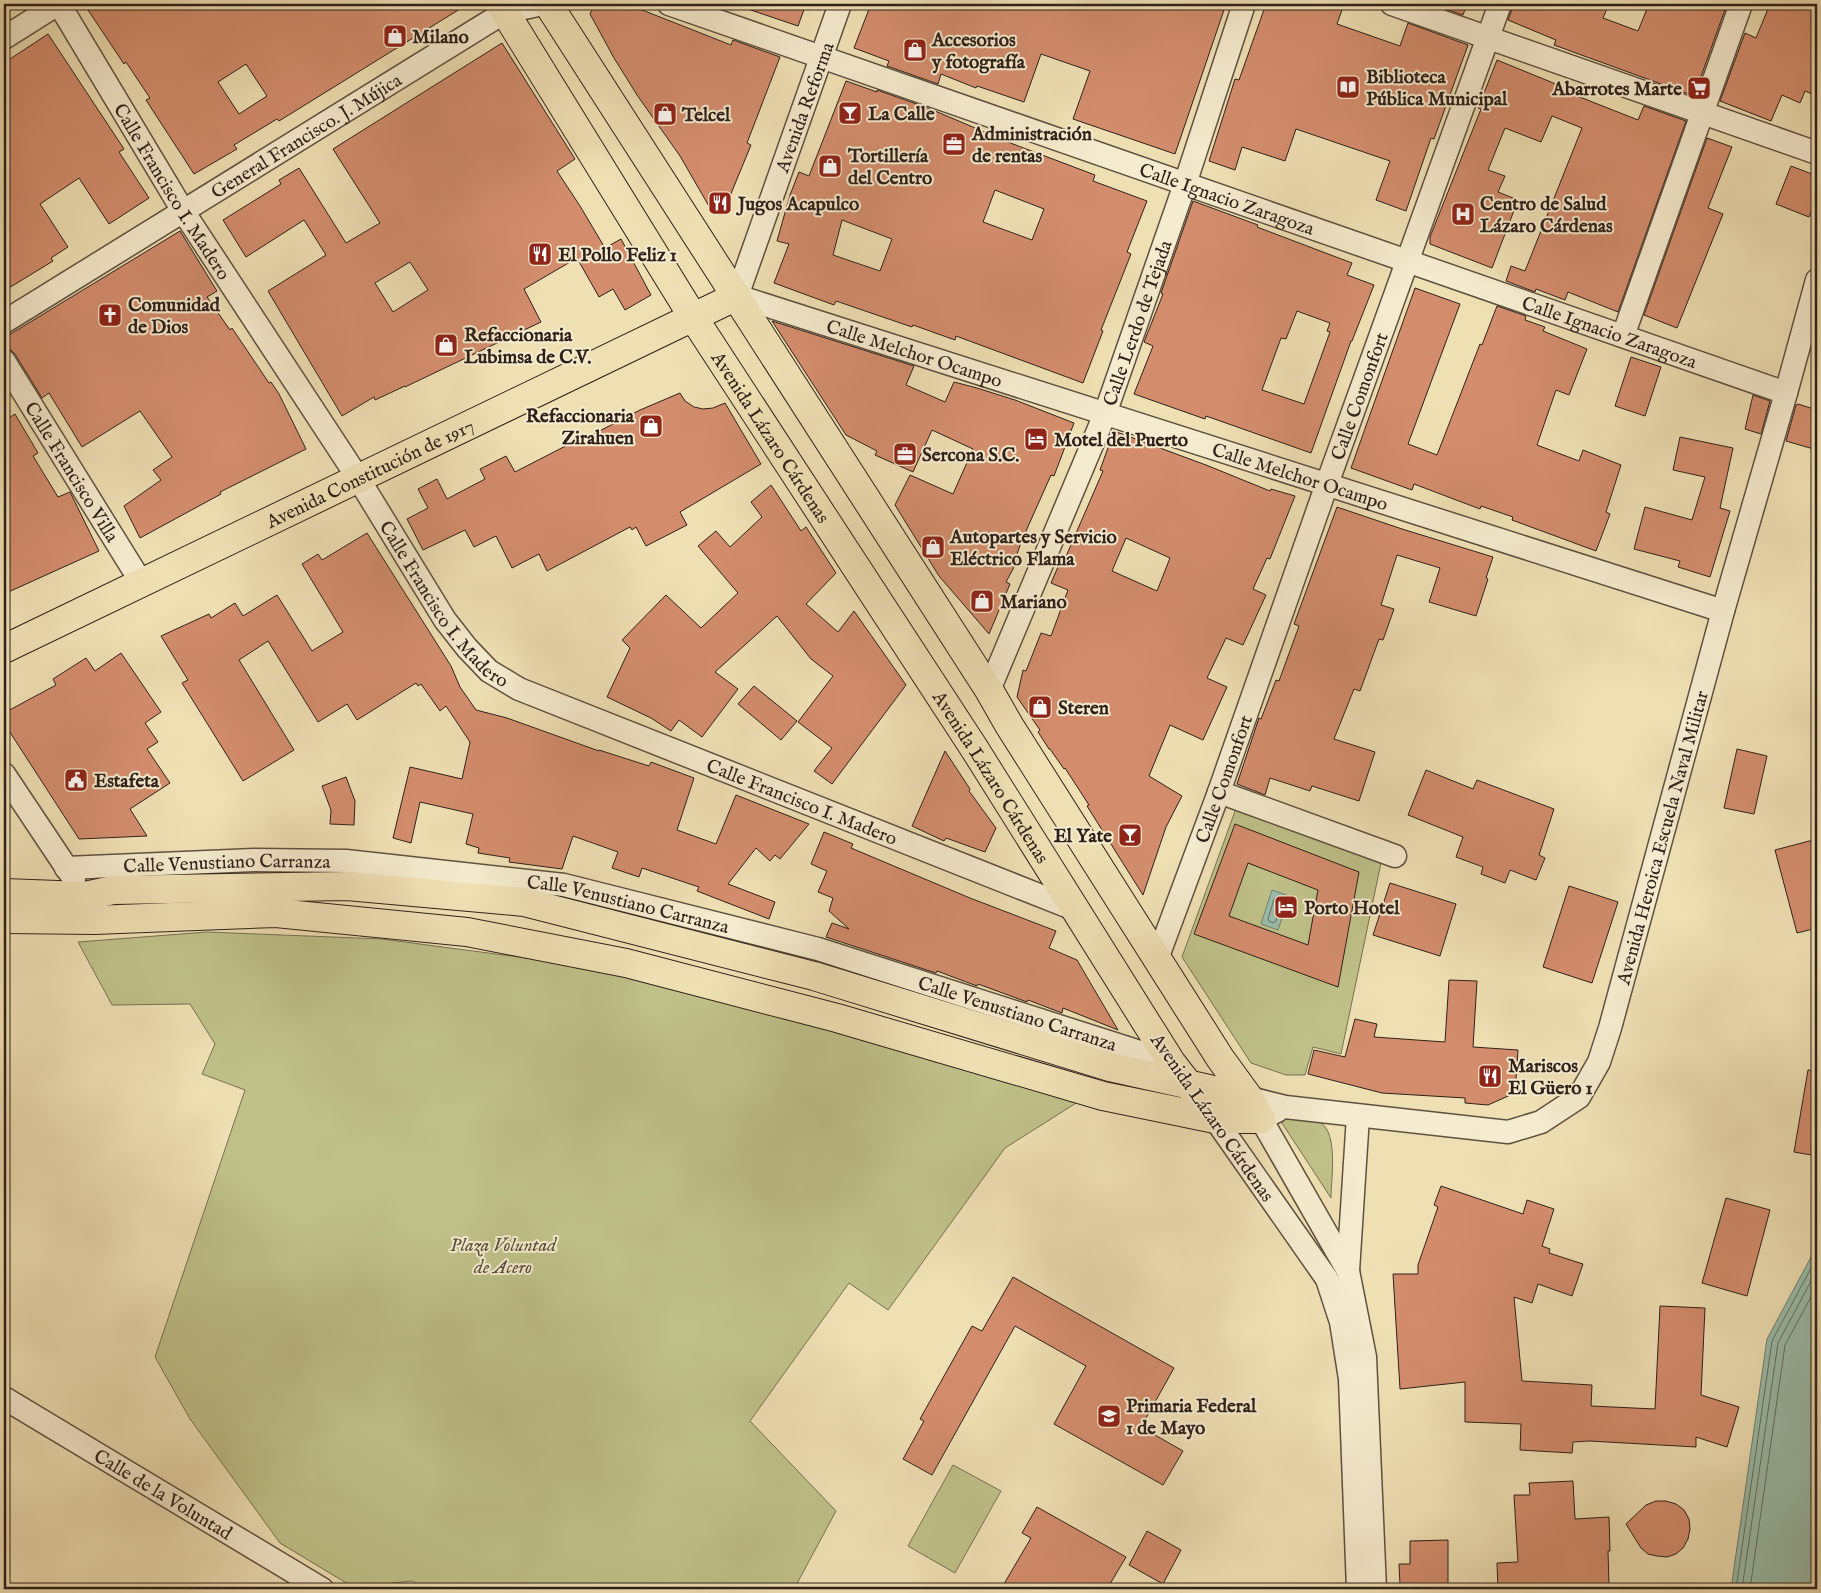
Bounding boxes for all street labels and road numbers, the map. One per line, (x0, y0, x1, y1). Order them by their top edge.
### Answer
street label: Avenida Reforma (771, 38, 841, 177)
street label: General Francisco. J. Mújica (207, 68, 407, 205)
street label: Calle Francisco I. Madero (107, 100, 235, 285)
street label: Calle Ignacio Zaragoza (1136, 159, 1318, 242)
street label: Calle Lerdo de Tejada (1099, 237, 1179, 410)
street label: Calle Ignacio Zaragoza (1518, 292, 1700, 375)
street label: Calle Melchor Ocampo (823, 315, 1005, 394)
street label: Calle Comonfort (1327, 329, 1395, 464)
street label: Avenida Lázaro Cárdenas (704, 347, 834, 528)
street label: Calle Francisco Villa (18, 398, 124, 548)
street label: Avenida Constitución de 1917 (262, 414, 478, 535)
street label: Calle Melchor Ocampo (1209, 439, 1391, 517)
street label: Calle Francisco I. Madero (373, 517, 512, 694)
street label: Avenida Lázaro Cárdenas (926, 686, 1054, 869)
street label: Avenida Heroica Escuela Naval Militar (1612, 688, 1715, 989)
street label: Calle Comonfort (1191, 712, 1259, 847)
street label: Calle Francisco I. Madero (702, 754, 900, 852)
street label: Calle Venustiano Carranza (123, 850, 331, 880)
street label: Calle Venustiano Carranza (526, 871, 732, 940)
street label: Calle Venustiano Carranza (915, 972, 1120, 1058)
street label: Avenida Lázaro Cárdenas (1144, 1029, 1278, 1207)
street label: Calle de la Voluntad (89, 1445, 237, 1547)

